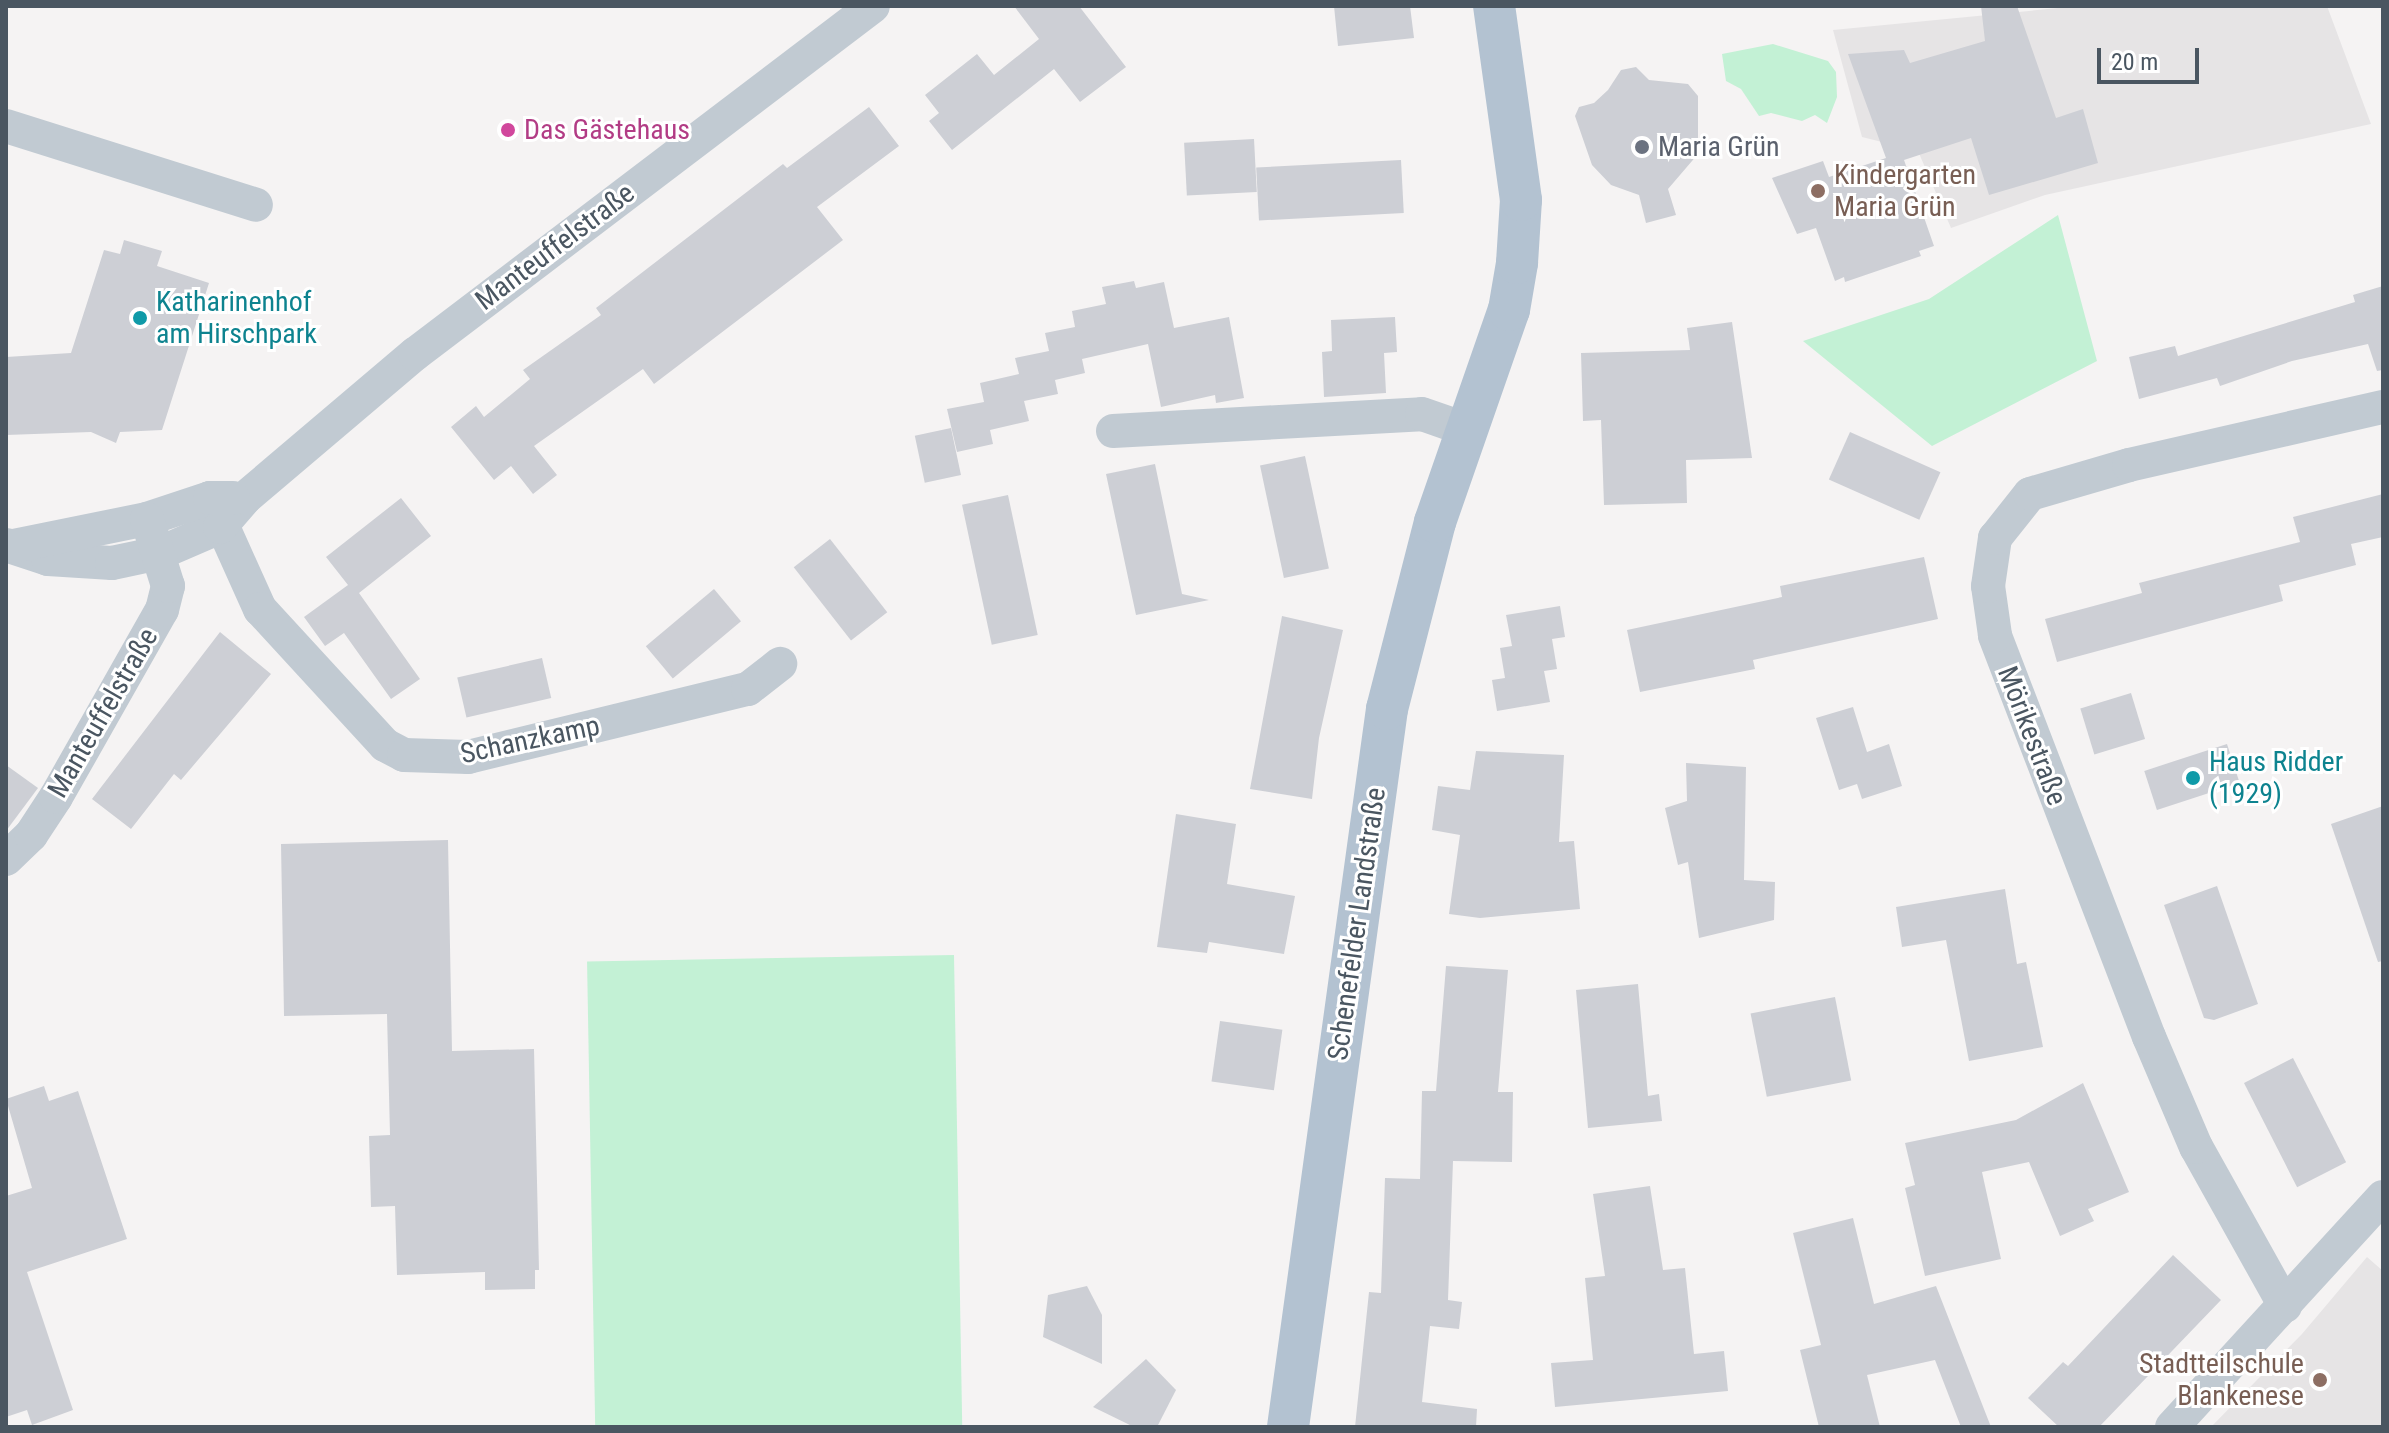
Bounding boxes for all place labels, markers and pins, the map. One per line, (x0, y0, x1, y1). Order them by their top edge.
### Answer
place label: Das Gästehaus (524, 113, 690, 147)
marker: Das Gästehaus (499, 121, 517, 139)
place label: Maria Grün (1658, 130, 1780, 164)
marker: Maria Grün (1633, 138, 1651, 156)
place label: Kindergarten Maria Grün (1834, 158, 1976, 224)
marker: Kindergarten Maria Grün (1809, 182, 1827, 200)
place label: Katharinenhof am Hirschpark (156, 285, 317, 351)
marker: Katharinenhof am Hirschpark (131, 309, 149, 327)
place label: Haus Ridder (1929) (2209, 745, 2343, 811)
marker: Haus Ridder (1929) (2184, 769, 2202, 787)
place label: Stadtteilschule Blankenese (2139, 1347, 2304, 1413)
marker: Stadtteilschule Blankenese (2311, 1371, 2329, 1389)

